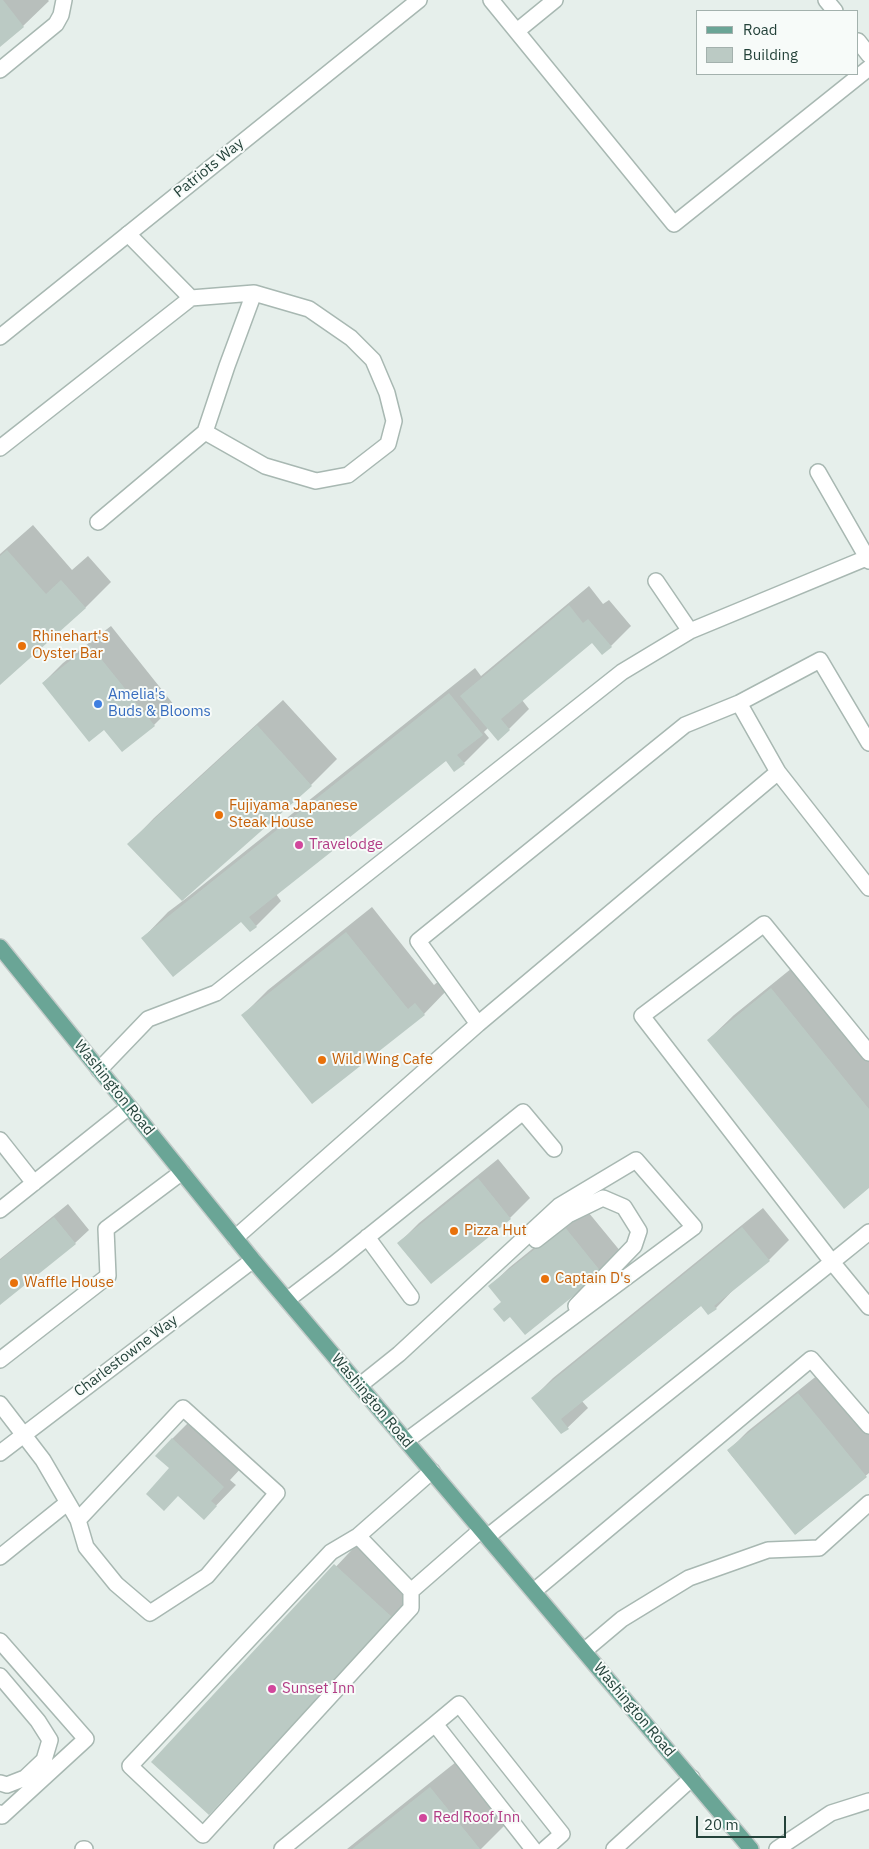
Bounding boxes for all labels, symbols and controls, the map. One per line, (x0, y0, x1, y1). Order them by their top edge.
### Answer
legend (696, 10, 859, 75)
text: Road (743, 20, 778, 39)
text: Building (743, 45, 798, 64)
street label: Patriots Way (170, 134, 248, 202)
place label: Rhinehart's Oyster Bar (32, 628, 109, 663)
marker: Rhinehart's Oyster Bar (16, 640, 28, 652)
place label: Amelia's Buds & Blooms (108, 686, 211, 721)
marker: Amelia's Buds & Blooms (92, 698, 104, 710)
place label: Fujiyama Japanese Steak House (229, 797, 358, 832)
marker: Fujiyama Japanese Steak House (213, 809, 225, 821)
place label: Travelodge (309, 836, 383, 854)
marker: Travelodge (293, 839, 305, 851)
street label: Washington Road (70, 1037, 158, 1139)
place label: Wild Wing Cafe (332, 1051, 433, 1069)
marker: Wild Wing Cafe (316, 1054, 328, 1066)
place label: Pizza Hut (464, 1222, 527, 1240)
marker: Pizza Hut (448, 1225, 460, 1237)
place label: Captain D's (555, 1270, 631, 1288)
marker: Captain D's (539, 1273, 551, 1285)
place label: Waffle House (24, 1274, 114, 1292)
marker: Waffle House (8, 1277, 20, 1289)
street label: Charlestowne Way (71, 1311, 181, 1401)
street label: Washington Road (327, 1350, 417, 1452)
street label: Washington Road (589, 1659, 679, 1761)
place label: Sunset Inn (282, 1680, 355, 1698)
marker: Sunset Inn (266, 1683, 278, 1695)
scale bar (699, 1806, 789, 1838)
place label: Red Roof Inn (433, 1809, 520, 1827)
marker: Red Roof Inn (417, 1812, 429, 1824)
text: 20 m (704, 1815, 739, 1834)

